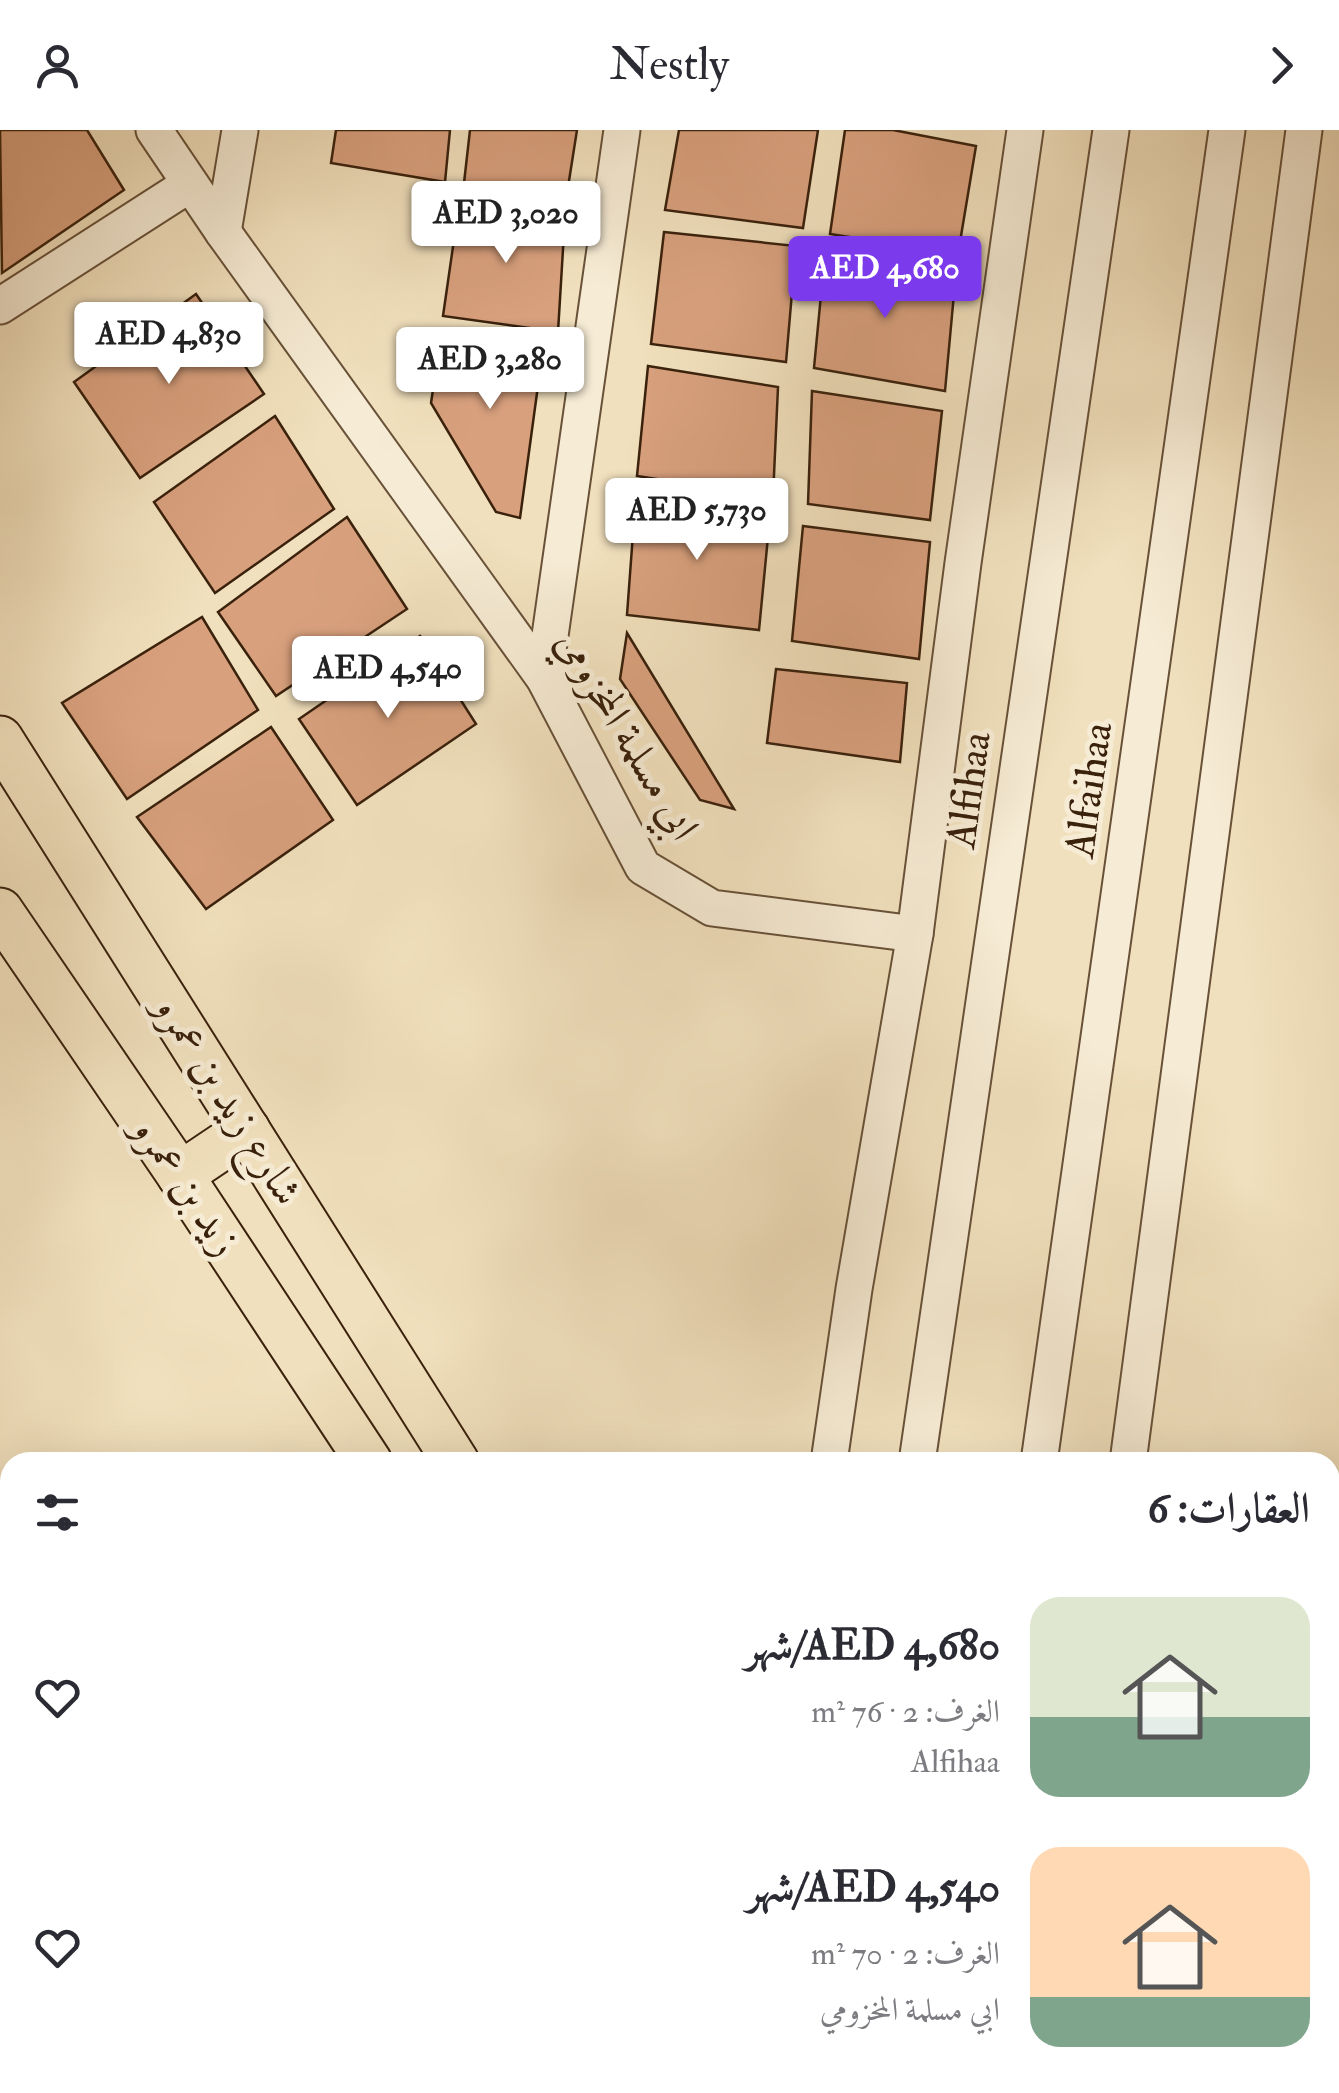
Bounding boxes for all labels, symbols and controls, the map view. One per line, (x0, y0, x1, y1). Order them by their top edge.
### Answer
text: Nestly (610, 37, 729, 93)
icon: person (30, 38, 85, 93)
icon: forward (1254, 38, 1309, 93)
pin: AED 3,020 (392, 181, 620, 266)
text: AED 3,020 (433, 193, 579, 233)
pin: AED 4,680 (771, 236, 999, 321)
text: AED 4,680 (810, 248, 960, 288)
pin: AED 4,830 (55, 302, 283, 387)
text: AED 4,830 (96, 314, 242, 354)
pin: AED 3,280 (376, 327, 604, 412)
text: AED 3,280 (418, 339, 562, 379)
pin: AED 5,730 (583, 478, 811, 563)
text: AED 5,730 (627, 490, 767, 530)
street label: ابي مسلمة المخزومي (539, 620, 710, 853)
pin: AED 4,540 (274, 636, 502, 721)
text: AED 4,540 (314, 648, 462, 688)
street label: Alfaihaa (1054, 718, 1124, 862)
street label: Alfihaa (935, 728, 1003, 853)
street label: شارع زيد بن عمرو (143, 985, 313, 1215)
street label: زيد بن عمرو (121, 1107, 251, 1265)
text: العقارات: 6 (1147, 1483, 1310, 1535)
icon: filters (30, 1485, 85, 1540)
text: AED 4,680/شهر (745, 1620, 1000, 1672)
icon: home (1110, 1637, 1230, 1757)
icon: heart (30, 1670, 85, 1725)
text: الغرف: 2 · 76 m² (811, 1692, 1000, 1732)
text: Alfihaa (911, 1742, 1000, 1782)
text: AED 4,540/شهر (747, 1862, 1000, 1914)
icon: home (1110, 1887, 1230, 2007)
icon: heart (30, 1920, 85, 1975)
text: الغرف: 2 · 70 m² (811, 1934, 1000, 1974)
text: ابي مسلمة المخزومي (820, 1990, 1000, 2030)

